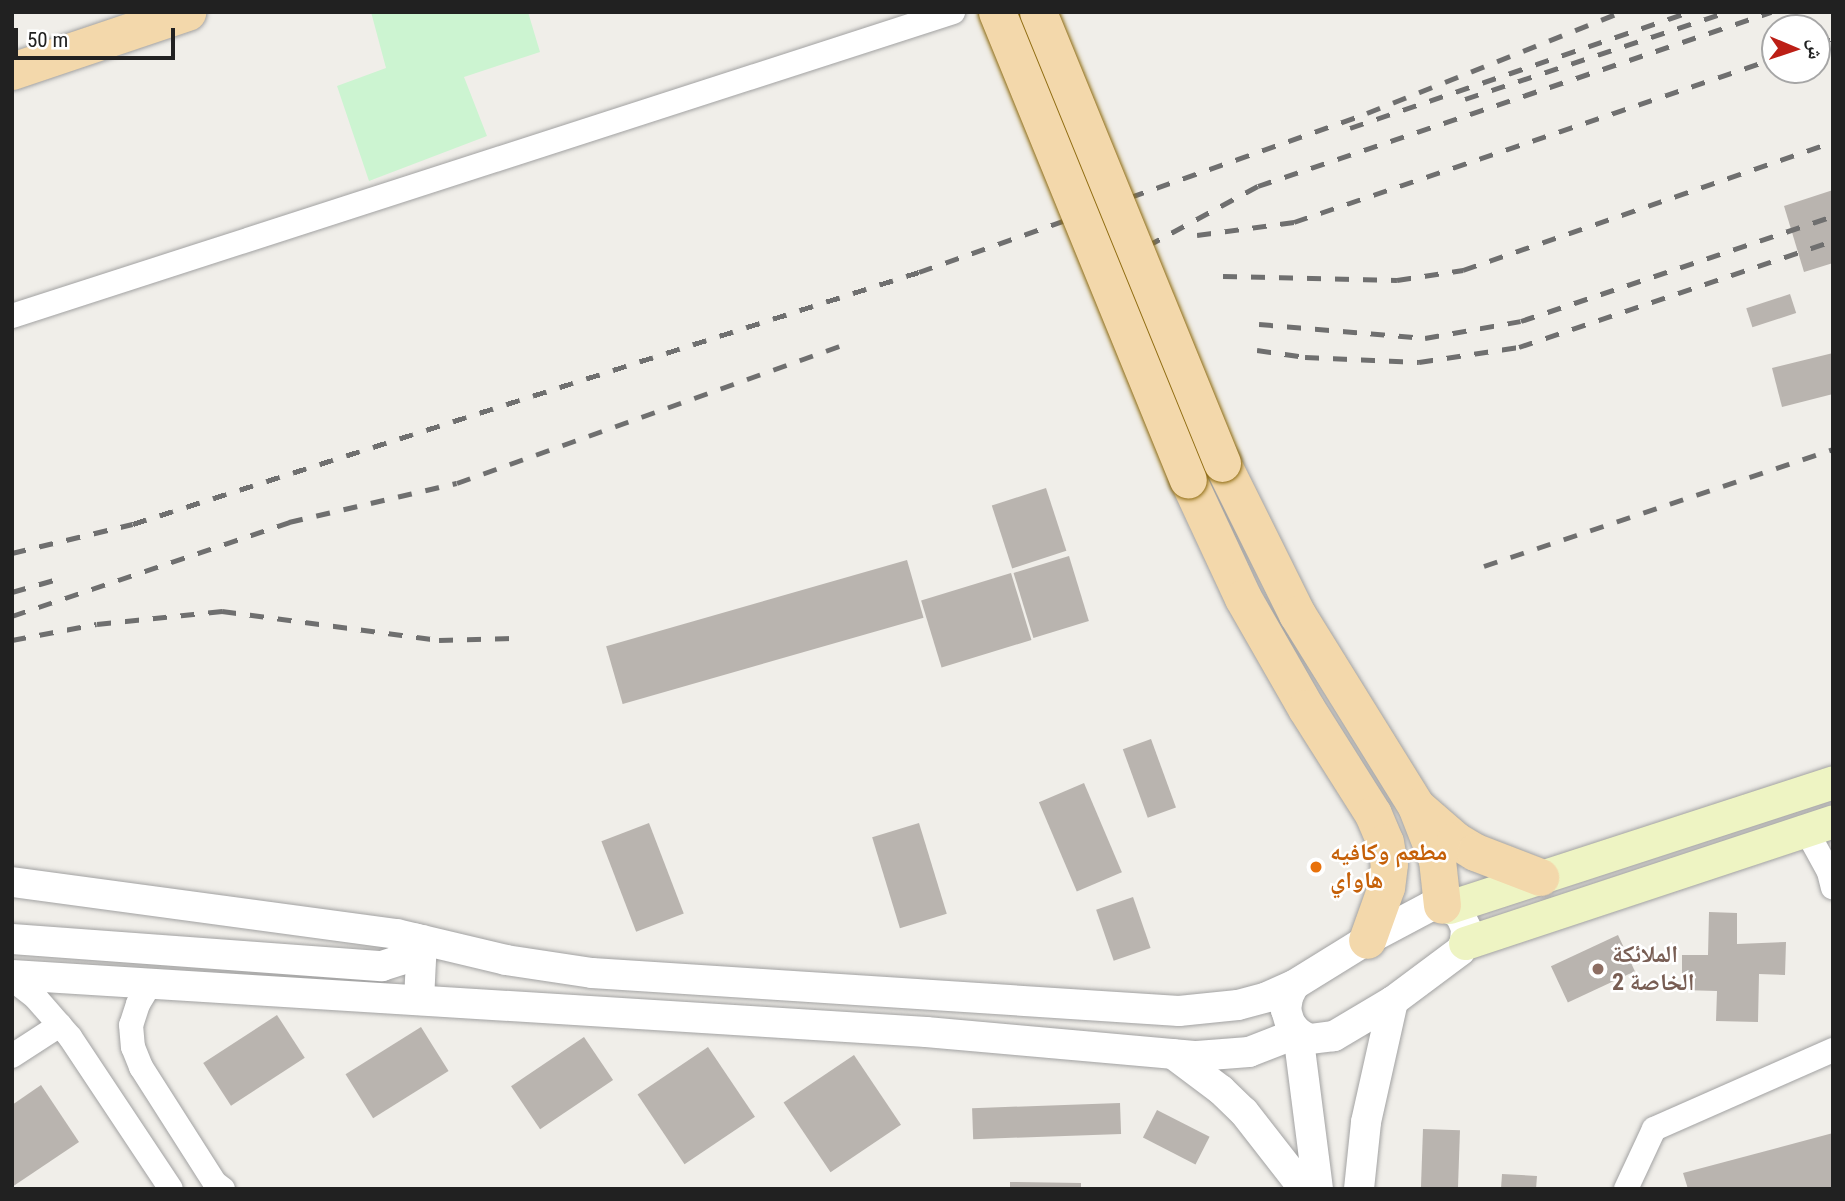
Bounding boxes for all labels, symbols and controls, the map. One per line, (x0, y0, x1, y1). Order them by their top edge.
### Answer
scale bar (18, 14, 178, 58)
north arrow (1761, 14, 1831, 84)
text: 50 m (27, 28, 68, 52)
text: ش (1804, 39, 1827, 60)
place label: مطعم وكافيه هاواي (1330, 839, 1447, 895)
marker: مطعم وكافيه هاواي (1308, 859, 1324, 875)
place label: الملائكة الخاصة 2 (1612, 941, 1695, 997)
marker: الملائكة الخاصة 2 (1590, 961, 1606, 977)

